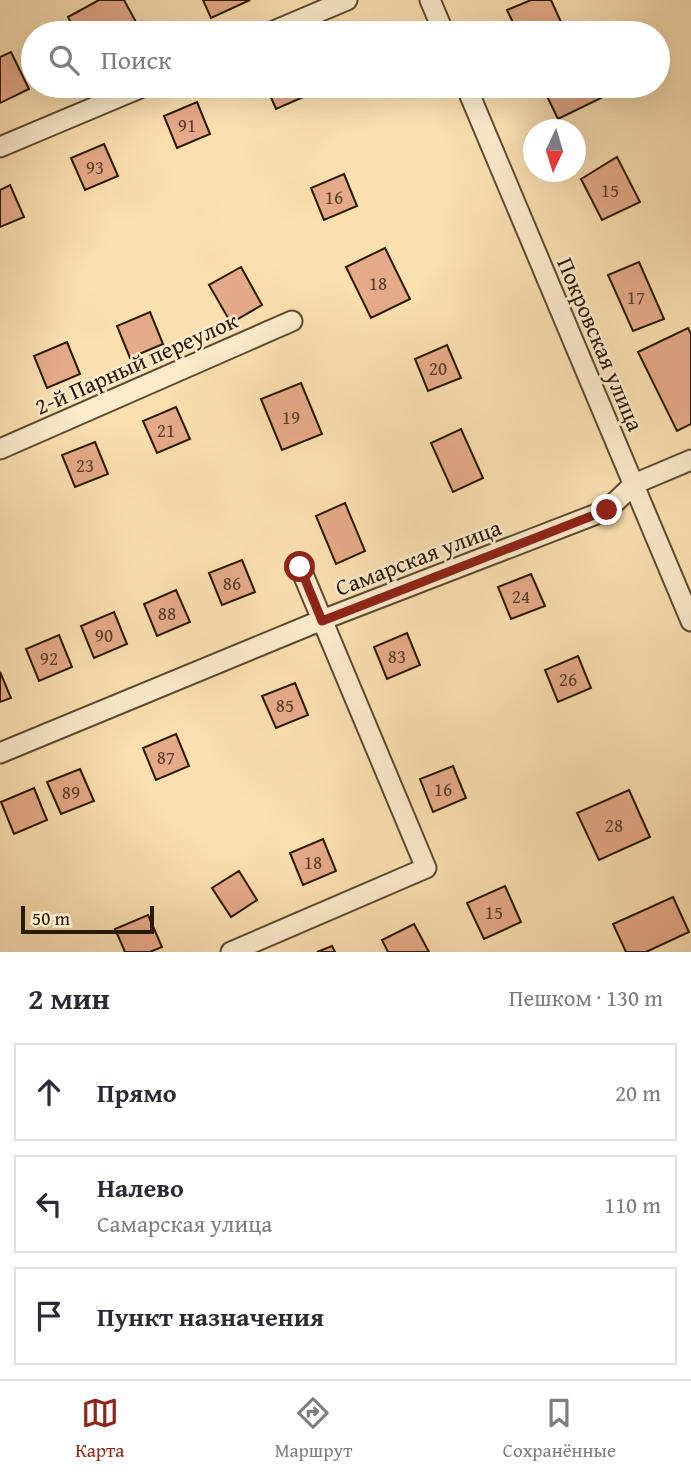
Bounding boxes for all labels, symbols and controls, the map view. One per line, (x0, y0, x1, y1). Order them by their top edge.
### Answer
search box (21, 21, 670, 98)
text: Поиск (101, 40, 172, 79)
icon: search (45, 41, 83, 79)
house number: 91 (178, 111, 196, 139)
north arrow (523, 119, 586, 182)
house number: 93 (86, 153, 104, 181)
house number: 15 (601, 176, 619, 204)
house number: 16 (325, 183, 343, 211)
street label: Покровская улица (549, 252, 653, 436)
house number: 18 (369, 269, 387, 297)
house number: 17 (627, 283, 645, 311)
street label: 2-й Парный переулок (29, 303, 243, 423)
house number: 20 (429, 354, 447, 382)
house number: 19 (282, 403, 300, 431)
house number: 21 (157, 416, 175, 444)
house number: 23 (76, 451, 94, 479)
route end (591, 494, 622, 525)
street label: Самарская улица (330, 510, 506, 604)
route start (284, 551, 315, 582)
house number: 86 (223, 569, 241, 597)
house number: 24 (512, 582, 530, 610)
house number: 88 (158, 599, 176, 627)
house number: 90 (95, 621, 113, 649)
house number: 83 (388, 642, 406, 670)
house number: 92 (40, 644, 58, 672)
house number: 26 (559, 665, 577, 693)
house number: 85 (276, 691, 294, 719)
house number: 87 (157, 743, 175, 771)
house number: 16 (434, 775, 452, 803)
house number: 89 (62, 778, 80, 806)
house number: 28 (605, 811, 623, 839)
house number: 18 (304, 848, 322, 876)
house number: 15 (485, 898, 503, 926)
scale bar (21, 903, 154, 935)
text: 50 m (32, 904, 70, 932)
text: 2 мин (28, 976, 110, 1020)
text: Пешком · 130 m (509, 981, 663, 1014)
icon: ahead (30, 1073, 68, 1111)
text: Прямо (97, 1073, 177, 1112)
text: 20 m (615, 1076, 661, 1109)
text: Налево (97, 1168, 184, 1207)
icon: left (30, 1185, 68, 1223)
text: 110 m (604, 1188, 661, 1221)
text: Самарская улица (97, 1207, 272, 1240)
icon: arrive (30, 1297, 68, 1335)
text: Пункт назначения (97, 1297, 324, 1336)
tab: Карта (75, 1394, 124, 1464)
tab: Маршрут (275, 1394, 352, 1464)
tab: Сохранённые (503, 1394, 616, 1464)

